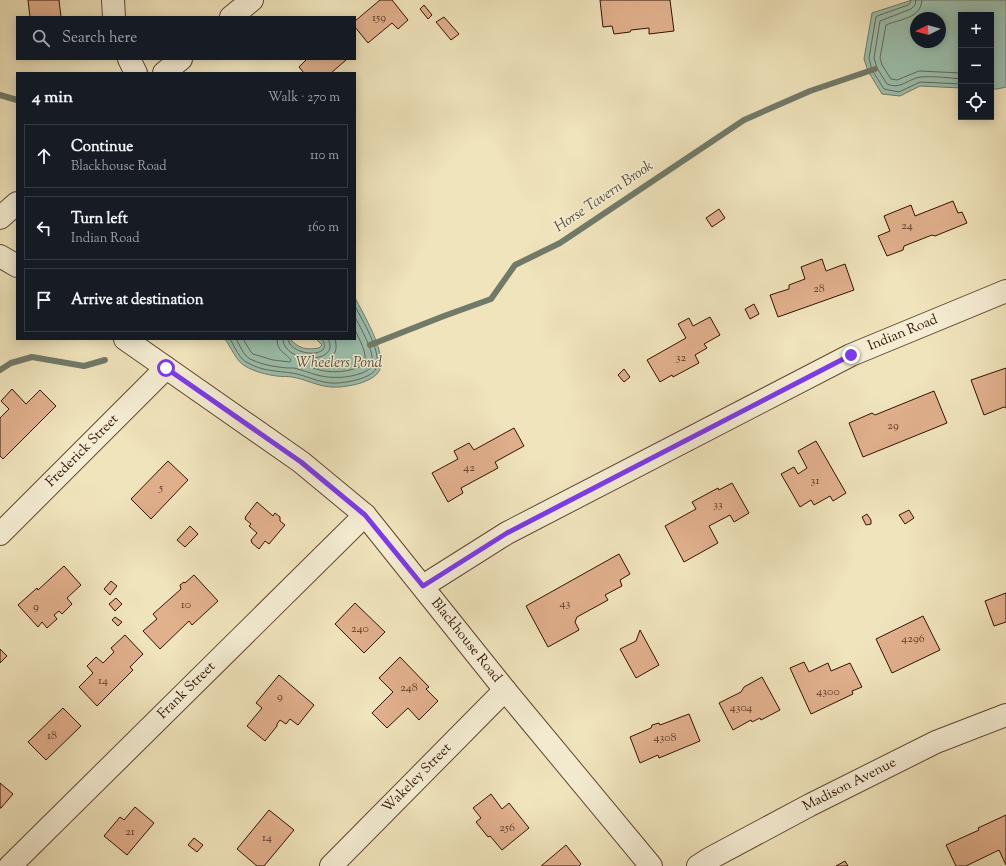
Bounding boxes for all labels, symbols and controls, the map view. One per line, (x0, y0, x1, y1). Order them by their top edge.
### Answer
house number: 159 (372, 9, 386, 27)
north arrow (910, 12, 946, 48)
map controls (958, 12, 994, 120)
button: + (958, 12, 994, 48)
search box (16, 16, 356, 60)
icon: search (30, 27, 52, 49)
text: Search here (62, 28, 137, 49)
button: − (958, 48, 994, 84)
button: locate (958, 84, 994, 120)
text: 4 min (32, 86, 73, 110)
text: Walk · 270 m (268, 89, 340, 107)
text: Continue (71, 137, 133, 158)
icon: ahead (33, 145, 55, 167)
text: 110 m (310, 147, 339, 165)
water label: Horse Tavern Brook (550, 156, 658, 238)
text: Blackhouse Road (71, 158, 167, 176)
text: Turn left (71, 209, 128, 230)
icon: left (33, 217, 55, 239)
house number: 24 (901, 217, 913, 235)
text: 160 m (308, 219, 339, 237)
text: Indian Road (71, 230, 140, 248)
house number: 28 (813, 280, 825, 298)
icon: arrive (33, 289, 55, 311)
text: Arrive at destination (71, 290, 204, 311)
street label: Indian Road (865, 310, 941, 357)
route end (842, 346, 860, 364)
house number: 32 (676, 349, 687, 367)
water label: Wheelers Pond (296, 353, 383, 374)
route start (157, 359, 175, 377)
street label: Frederick Street (42, 410, 124, 492)
house number: 29 (887, 417, 899, 435)
house number: 42 (463, 459, 475, 477)
house number: 31 (811, 472, 819, 490)
house number: 5 (158, 479, 163, 497)
house number: 33 (713, 496, 723, 514)
street label: Blackhouse Road (426, 594, 506, 687)
house number: 43 (560, 595, 571, 613)
house number: 10 (181, 596, 191, 614)
house number: 9 (33, 598, 39, 616)
house number: 240 (351, 620, 369, 638)
house number: 4296 (901, 630, 925, 648)
street label: Frank Street (154, 658, 221, 724)
house number: 14 (98, 672, 108, 690)
house number: 248 (400, 679, 418, 697)
house number: 4300 (816, 683, 840, 701)
house number: 9 (277, 688, 283, 706)
house number: 4304 (730, 699, 752, 717)
house number: 18 (47, 727, 57, 745)
house number: 4308 (653, 729, 677, 747)
street label: Wakeley Street (378, 739, 457, 818)
street label: Madison Avenue (799, 753, 900, 817)
house number: 256 (499, 819, 515, 837)
house number: 21 (125, 823, 135, 841)
house number: 14 (262, 829, 272, 847)

